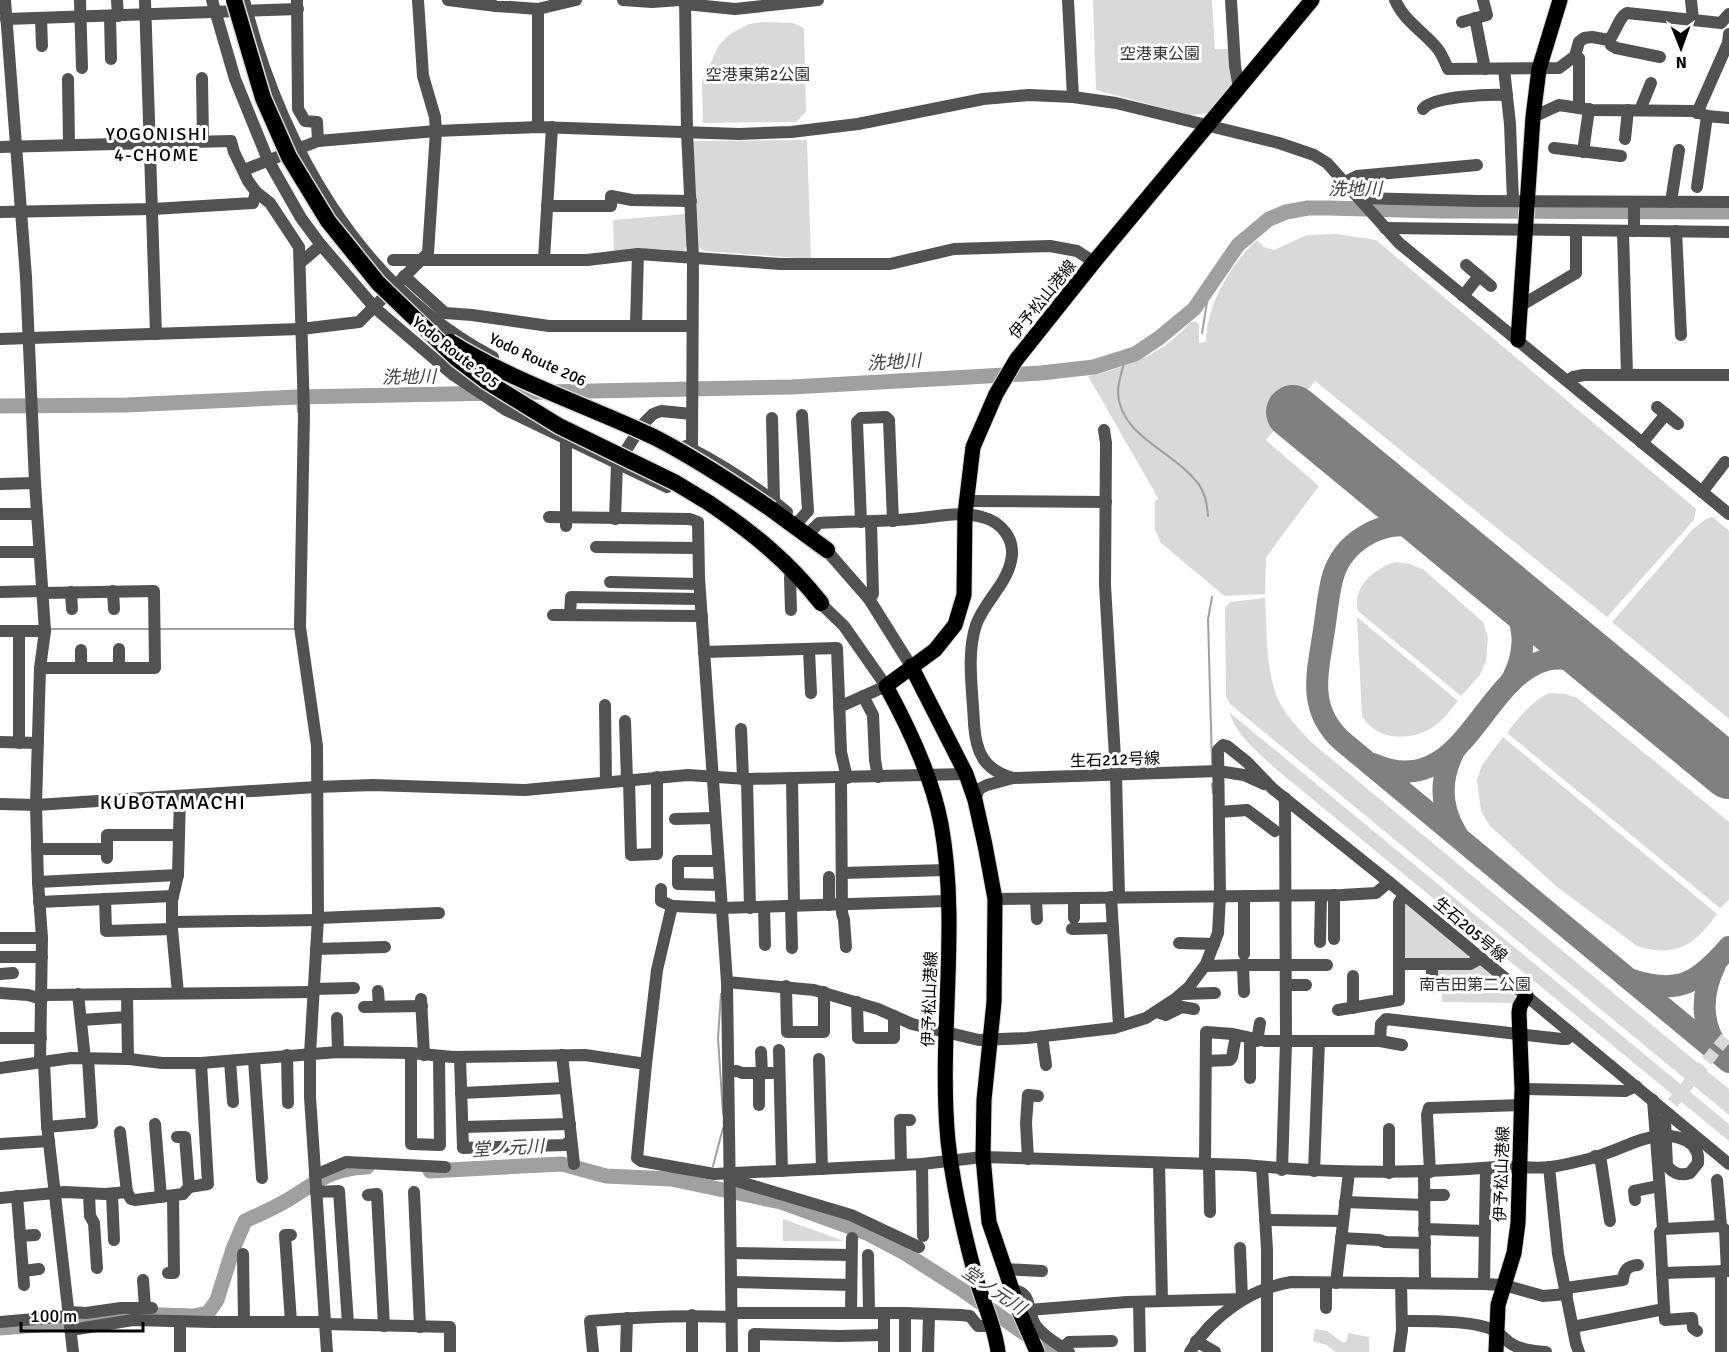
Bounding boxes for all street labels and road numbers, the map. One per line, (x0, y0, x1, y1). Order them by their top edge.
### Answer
street label: 伊予松山港線 (1005, 256, 1081, 343)
street label: Yodo Route 205 (408, 313, 503, 393)
street label: Yodo Route 206 (486, 329, 589, 391)
street label: 生石212号線 (1070, 748, 1160, 772)
street label: 生石205号線 (1429, 893, 1511, 966)
street label: 伊予松山港線 (918, 951, 942, 1047)
street label: 伊予松山港線 (1490, 1126, 1514, 1222)

